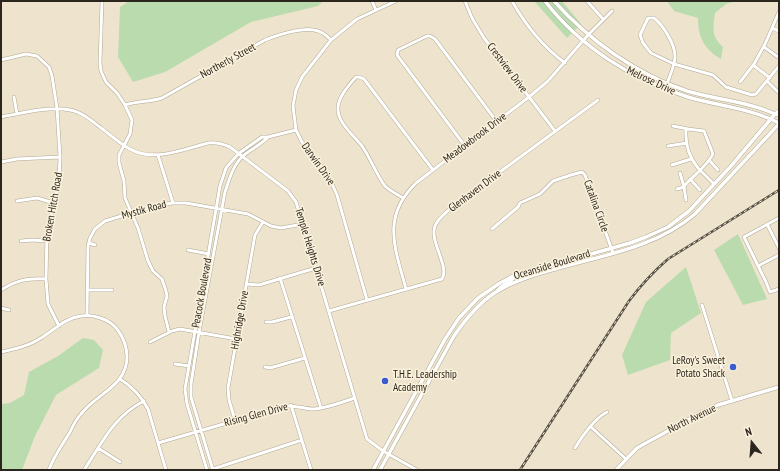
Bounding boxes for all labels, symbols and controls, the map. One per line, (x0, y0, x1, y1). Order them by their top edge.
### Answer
street label: Northerly Street (198, 40, 258, 82)
street label: Crestview Drive (484, 40, 530, 96)
street label: Melrose Drive (624, 64, 678, 98)
street label: Meadowbrook Drive (441, 110, 509, 166)
street label: Darwin Drive (298, 140, 338, 188)
street label: Glenhaven Drive (446, 167, 504, 215)
street label: Broken Hitch Road (40, 171, 66, 243)
street label: Catalina Circle (580, 178, 612, 234)
street label: Mystik Road (120, 198, 168, 222)
street label: Temple Heights Drive (292, 206, 328, 288)
street label: Oceanside Boulevard (512, 247, 592, 283)
street label: Peacock Boulevard (189, 257, 215, 329)
street label: Highridge Drive (228, 289, 252, 351)
place label: LeRoy's Sweet Potato Shack (672, 354, 725, 380)
marker: LeRoy's Sweet Potato Shack (728, 362, 738, 372)
place label: T.H.E. Leadership Academy (393, 368, 457, 394)
marker: T.H.E. Leadership Academy (380, 376, 390, 386)
street label: Rising Glen Drive (223, 400, 289, 430)
street label: North Avenue (666, 402, 718, 436)
north arrow (732, 423, 772, 463)
text: N (744, 424, 753, 439)

